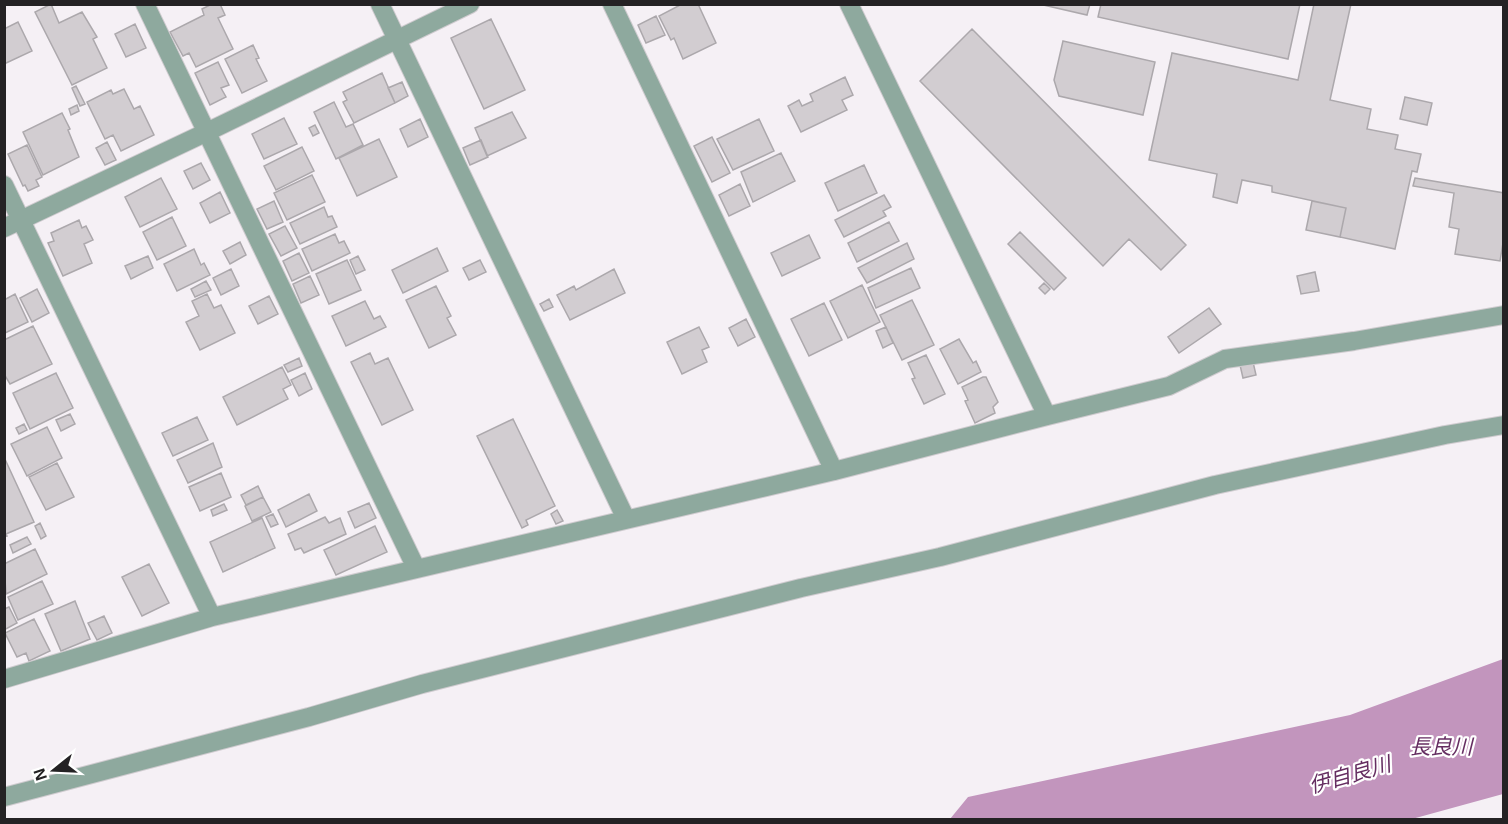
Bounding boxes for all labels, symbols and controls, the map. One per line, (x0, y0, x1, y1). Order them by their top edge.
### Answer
water label: 長良川 (1410, 735, 1474, 758)
north arrow (24, 740, 84, 800)
water label: 伊自良川 (1306, 751, 1395, 797)
text: N (30, 766, 50, 783)

